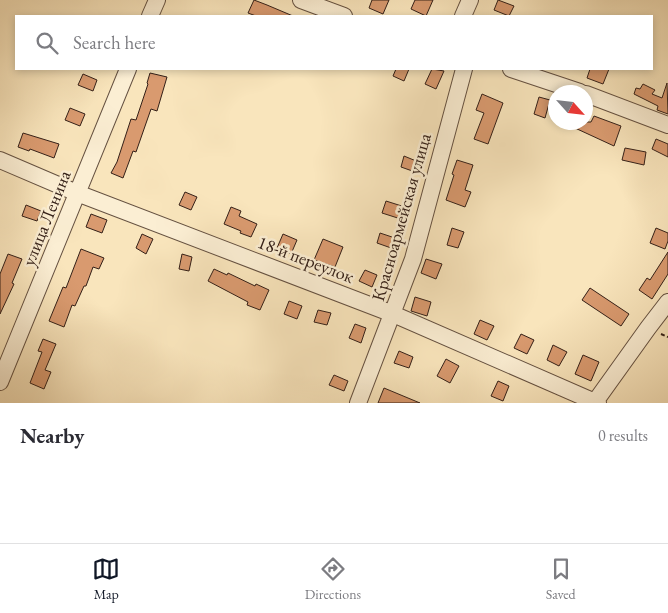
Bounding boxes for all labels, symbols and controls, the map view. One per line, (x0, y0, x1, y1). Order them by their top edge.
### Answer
search box (15, 15, 653, 70)
icon: search (33, 29, 61, 57)
text: Search here (73, 30, 155, 55)
north arrow (548, 85, 593, 130)
street label: Красноармейская улица (366, 130, 436, 304)
street label: улица Ленина (16, 166, 76, 269)
street label: 18-й переулок (255, 230, 358, 288)
text: Nearby (20, 422, 84, 449)
text: 0 results (598, 425, 648, 446)
tab: Map (92, 555, 120, 603)
tab: Directions (305, 555, 361, 603)
tab: Saved (546, 555, 576, 603)

